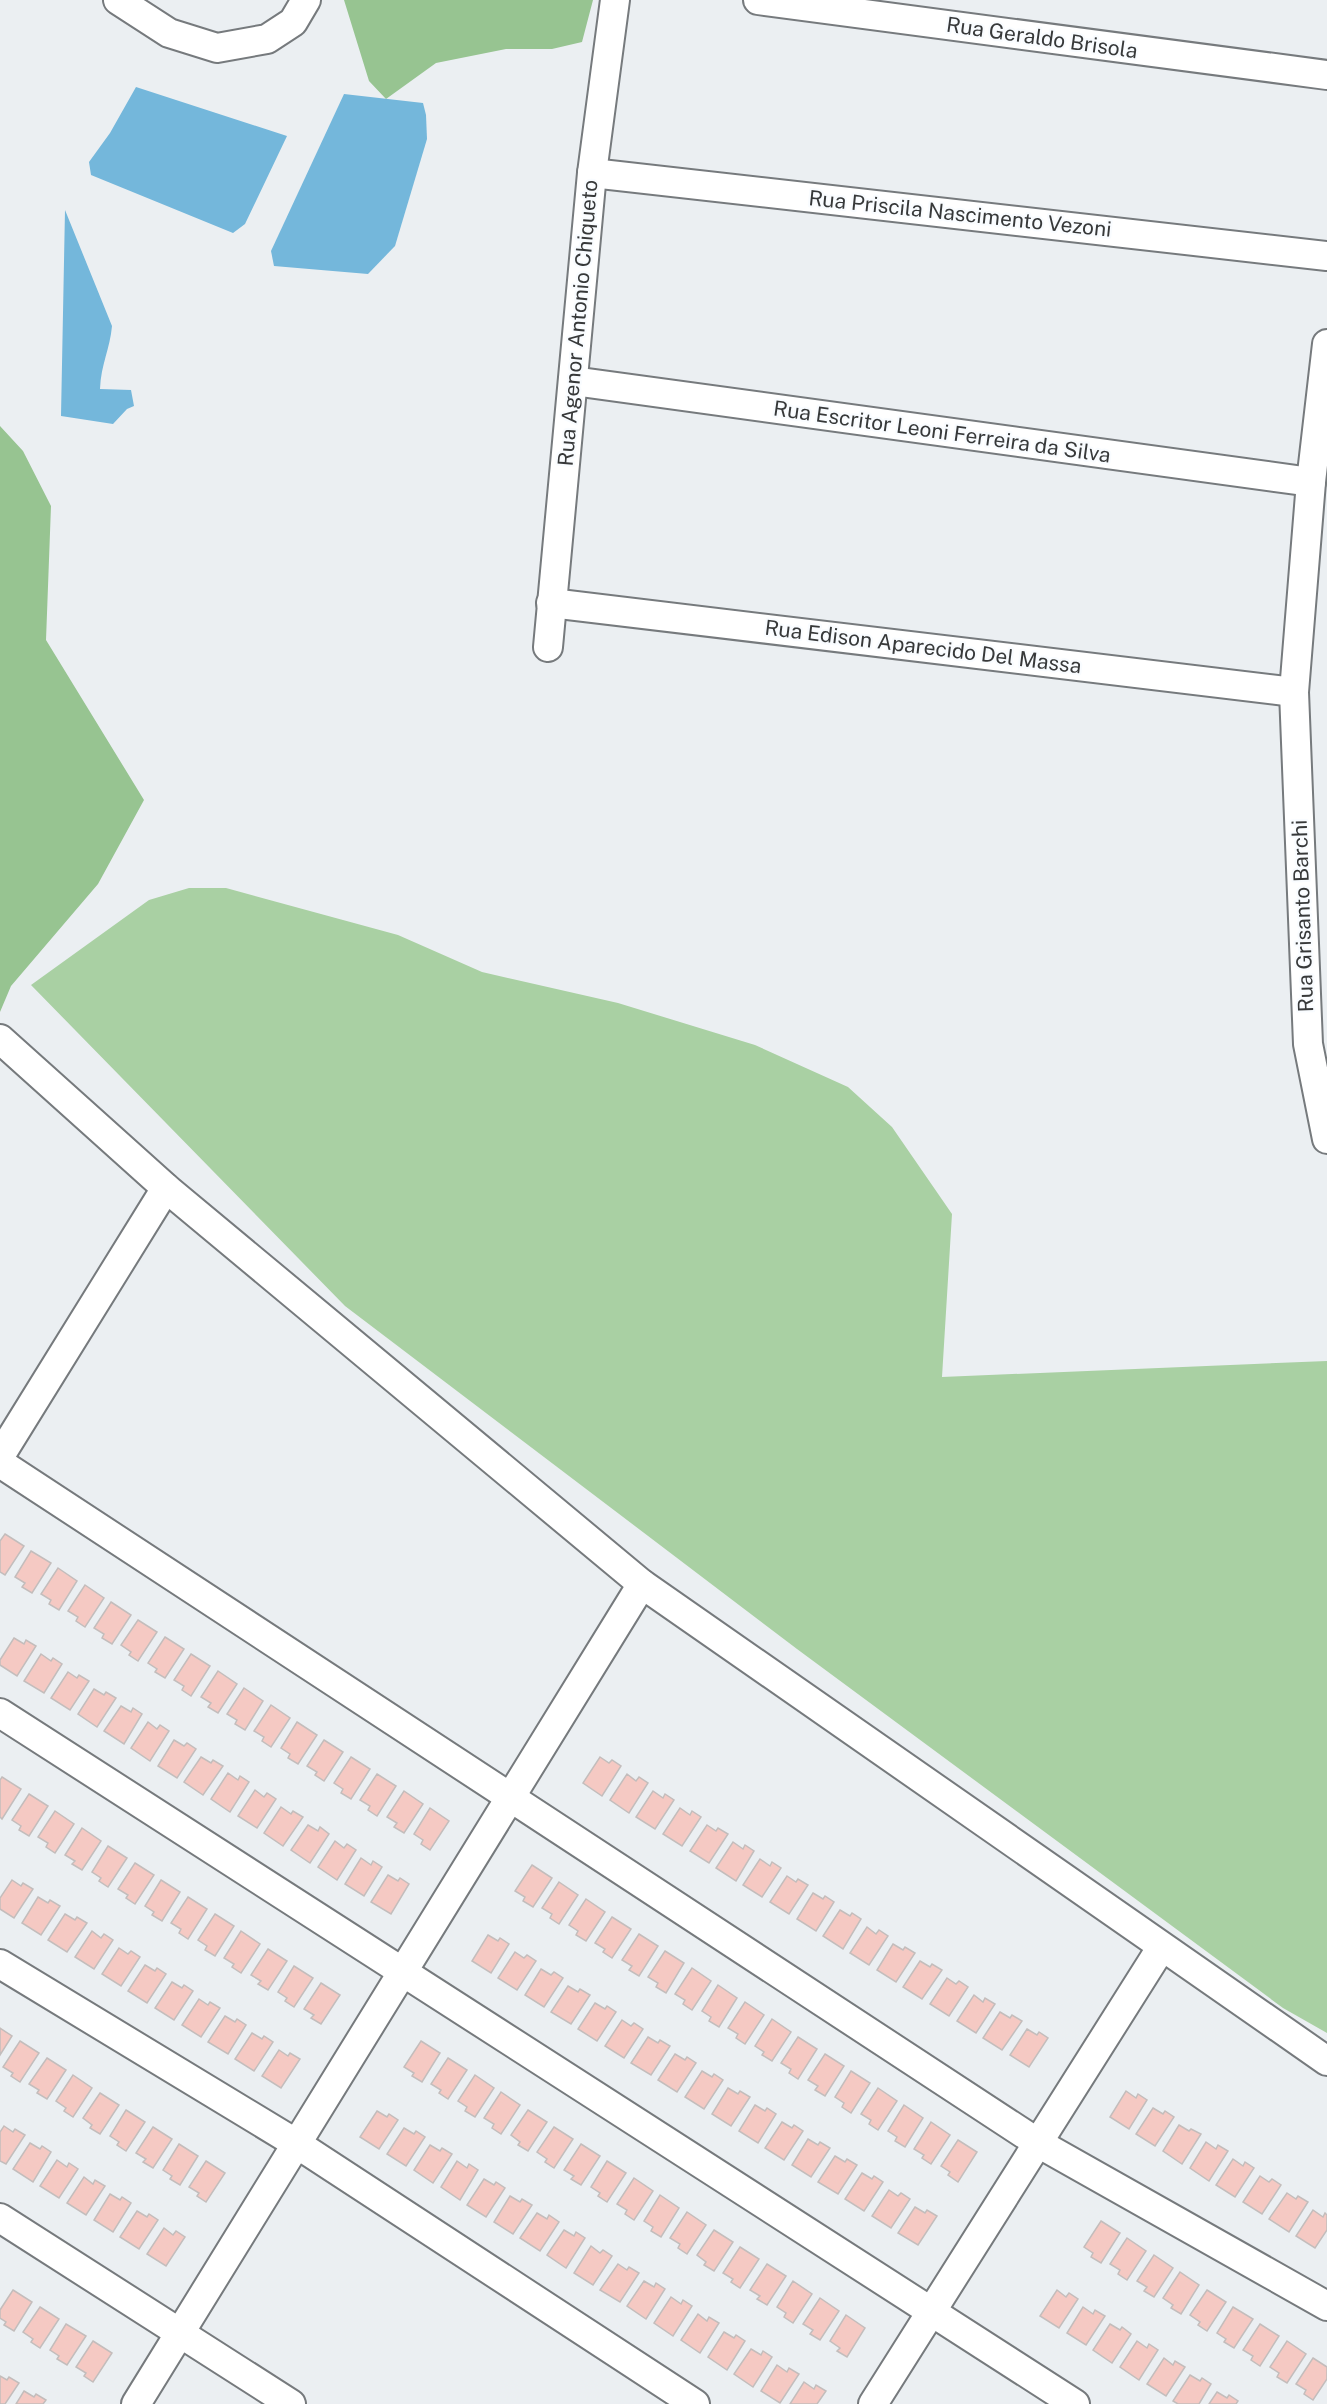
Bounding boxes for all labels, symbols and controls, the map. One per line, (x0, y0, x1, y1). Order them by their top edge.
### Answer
street label: Rua Geraldo Brisola (945, 12, 1139, 63)
street label: Rua Agenor Antonio Chiqueto (553, 179, 602, 467)
street label: Rua Priscila Nascimento Vezoni (807, 185, 1113, 242)
street label: Rua Escritor Leoni Ferreira da Silva (772, 395, 1112, 468)
street label: Rua Edison Aparecido Del Massa (763, 615, 1083, 678)
street label: Rua Grisanto Barchi (1287, 819, 1318, 1013)

